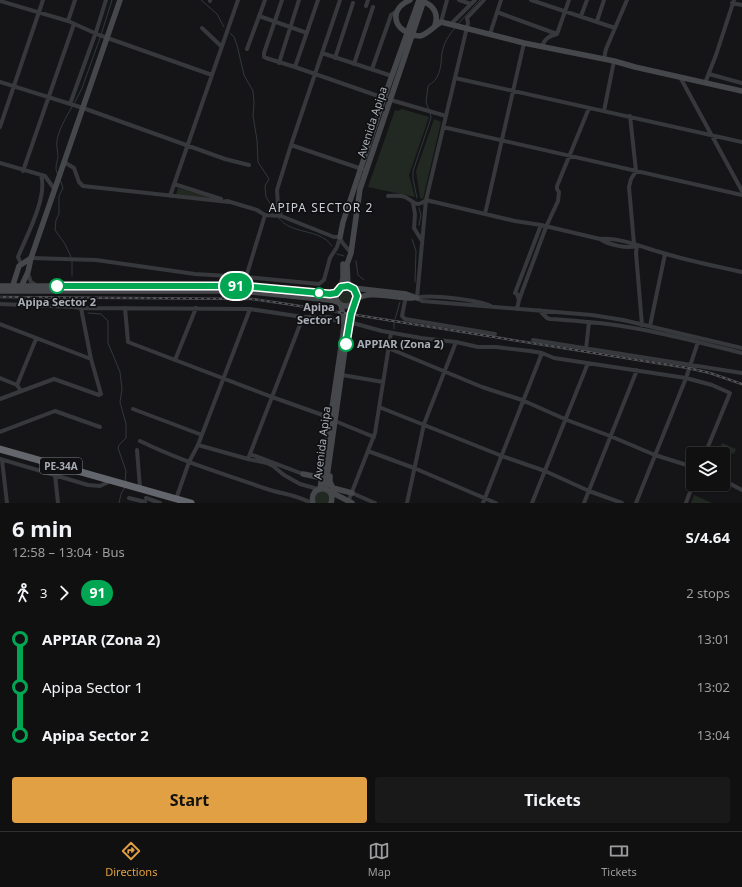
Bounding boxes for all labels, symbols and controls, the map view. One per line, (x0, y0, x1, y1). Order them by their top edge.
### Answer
street label: Avenida Apipa (353, 84, 390, 159)
district label: APIPA SECTOR 2 (269, 199, 373, 216)
line badge: 91 (218, 273, 254, 299)
text: 91 (228, 276, 244, 295)
marker: Apipa Sector 2 (49, 278, 65, 294)
marker: Apipa Sector 1 (313, 287, 325, 299)
place label: Apipa Sector 2 (18, 294, 96, 309)
place label: Apipa Sector 1 (297, 299, 341, 327)
marker: APPIAR (Zona 2) (338, 336, 354, 352)
place label: APPIAR (Zona 2) (357, 336, 444, 351)
street label: Avenida Apipa (310, 405, 333, 480)
map controls (686, 447, 730, 491)
button: layers (686, 447, 730, 491)
road number: PE-34A (40, 458, 82, 474)
text: 6 min (12, 513, 73, 543)
text: S/4.64 (686, 527, 730, 547)
text: 12:58 – 13:04 · Bus (12, 543, 125, 561)
icon: walk (12, 582, 34, 604)
icon: forward (53, 582, 75, 604)
text: 91 (89, 583, 105, 602)
text: 3 (40, 584, 47, 602)
text: 2 stops (686, 584, 730, 602)
text: APPIAR (Zona 2) (42, 629, 160, 649)
text: 13:01 (697, 630, 730, 648)
text: Apipa Sector 1 (42, 677, 143, 697)
text: 13:02 (697, 678, 730, 696)
text: Apipa Sector 2 (42, 725, 149, 745)
text: 13:04 (697, 726, 730, 744)
button: Start (12, 777, 367, 823)
button: Tickets (375, 777, 730, 823)
tab: Directions (105, 840, 157, 879)
tab: Map (368, 840, 391, 879)
tab: Tickets (601, 840, 637, 879)

